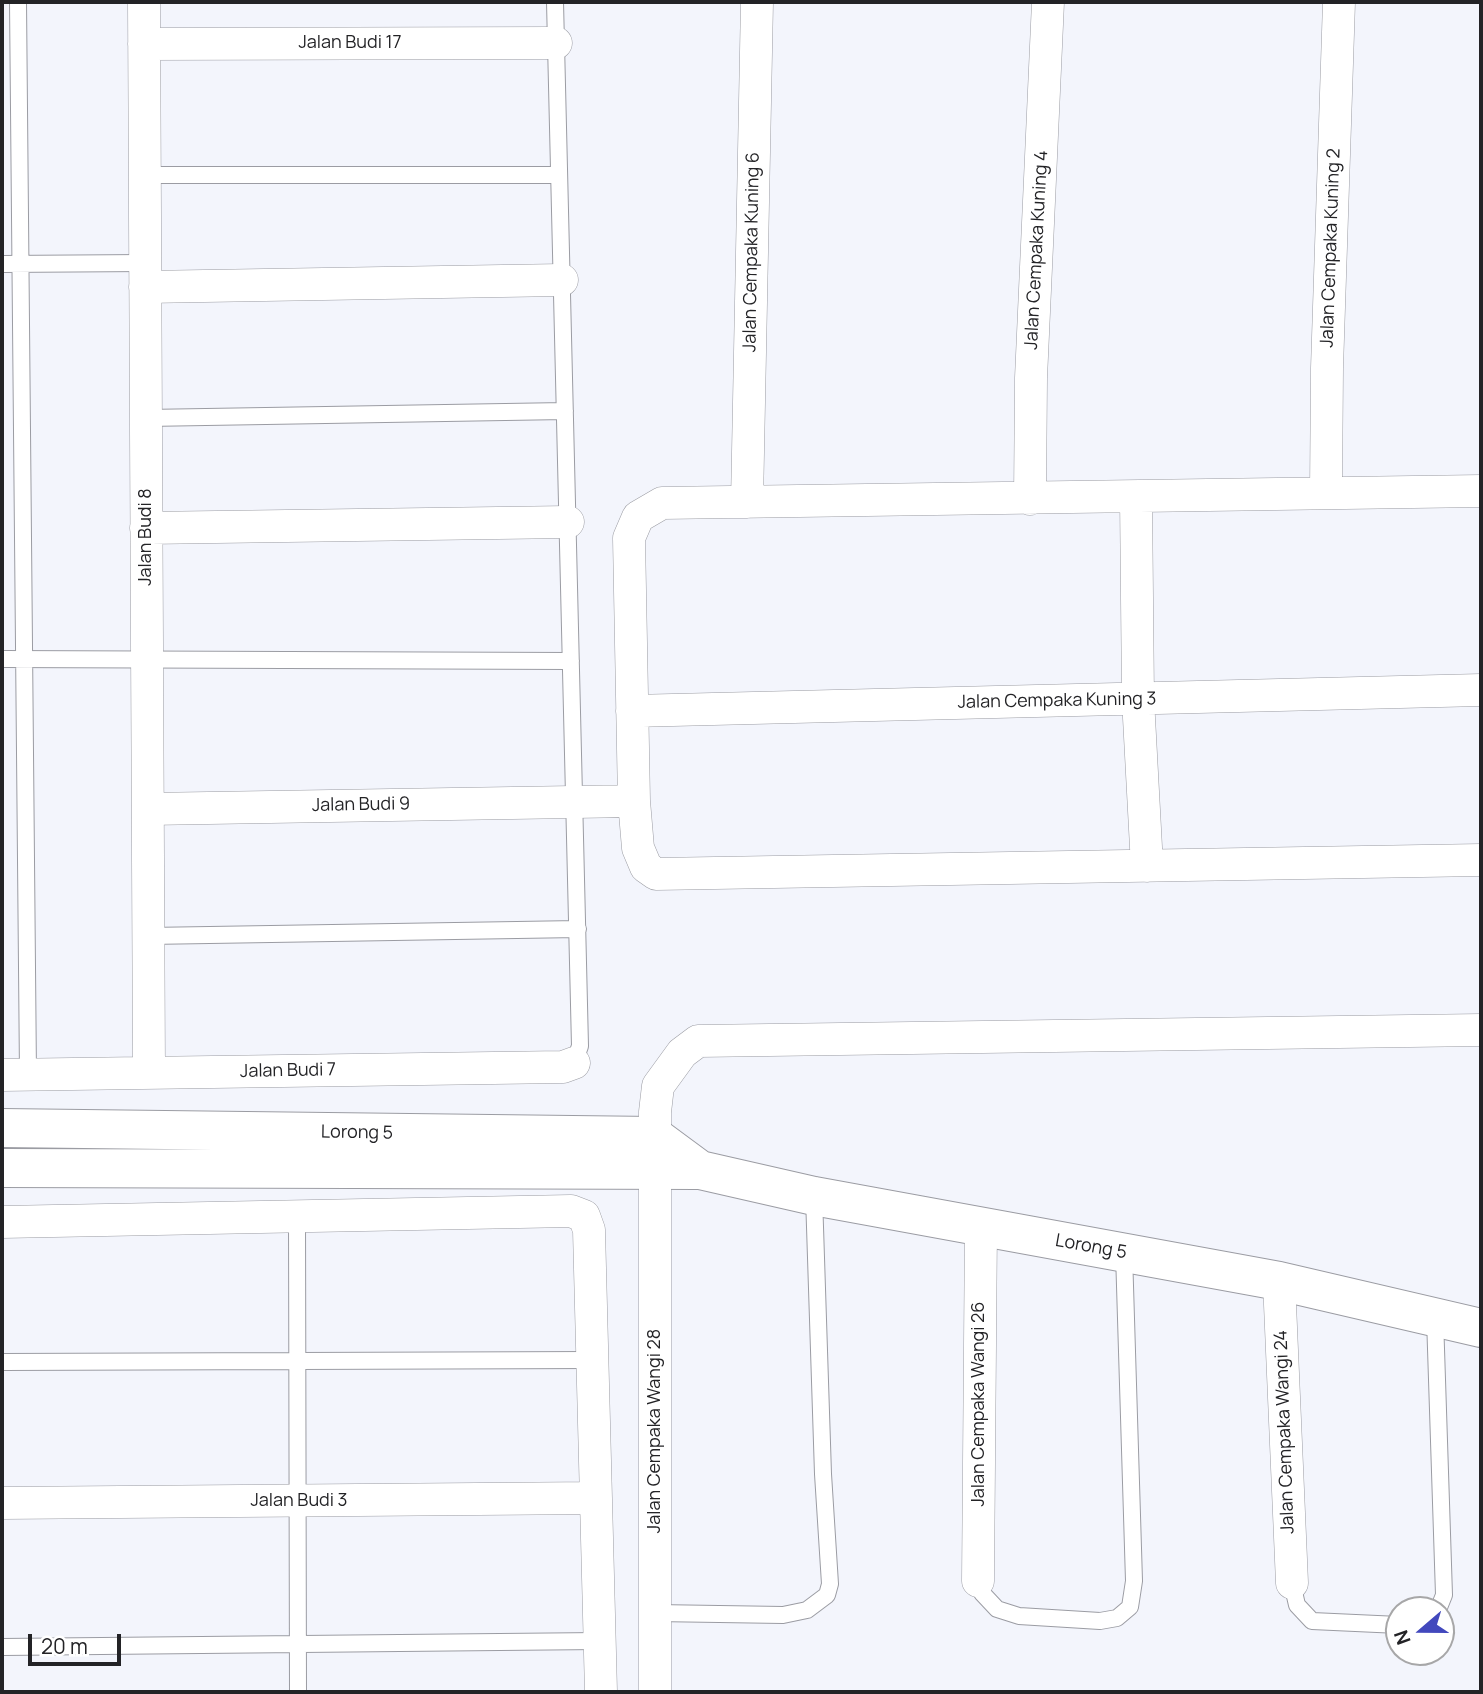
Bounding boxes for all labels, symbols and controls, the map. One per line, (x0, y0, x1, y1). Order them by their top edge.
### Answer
street label: Jalan Budi 17 (298, 32, 402, 54)
street label: Jalan Cempaka Kuning 2 (1317, 148, 1345, 348)
street label: Jalan Cempaka Kuning 4 (1021, 150, 1053, 350)
street label: Jalan Cempaka Kuning 6 (739, 152, 765, 352)
street label: Jalan Budi 8 (135, 488, 157, 586)
street label: Jalan Cempaka Kuning 3 (957, 688, 1157, 714)
street label: Jalan Budi 9 (312, 793, 410, 817)
street label: Jalan Budi 7 (240, 1059, 336, 1083)
street label: Lorong 5 (321, 1122, 393, 1144)
street label: Lorong 5 (1054, 1230, 1128, 1264)
street label: Jalan Cempaka Wangi 26 (968, 1301, 990, 1507)
street label: Jalan Cempaka Wangi 28 (644, 1329, 666, 1533)
street label: Jalan Cempaka Wangi 24 (1271, 1330, 1299, 1534)
street label: Jalan Budi 3 (251, 1490, 347, 1512)
north arrow (1385, 1596, 1455, 1666)
scale bar (32, 1620, 124, 1664)
text: N (1388, 1627, 1417, 1648)
text: 20 m (41, 1632, 88, 1660)

